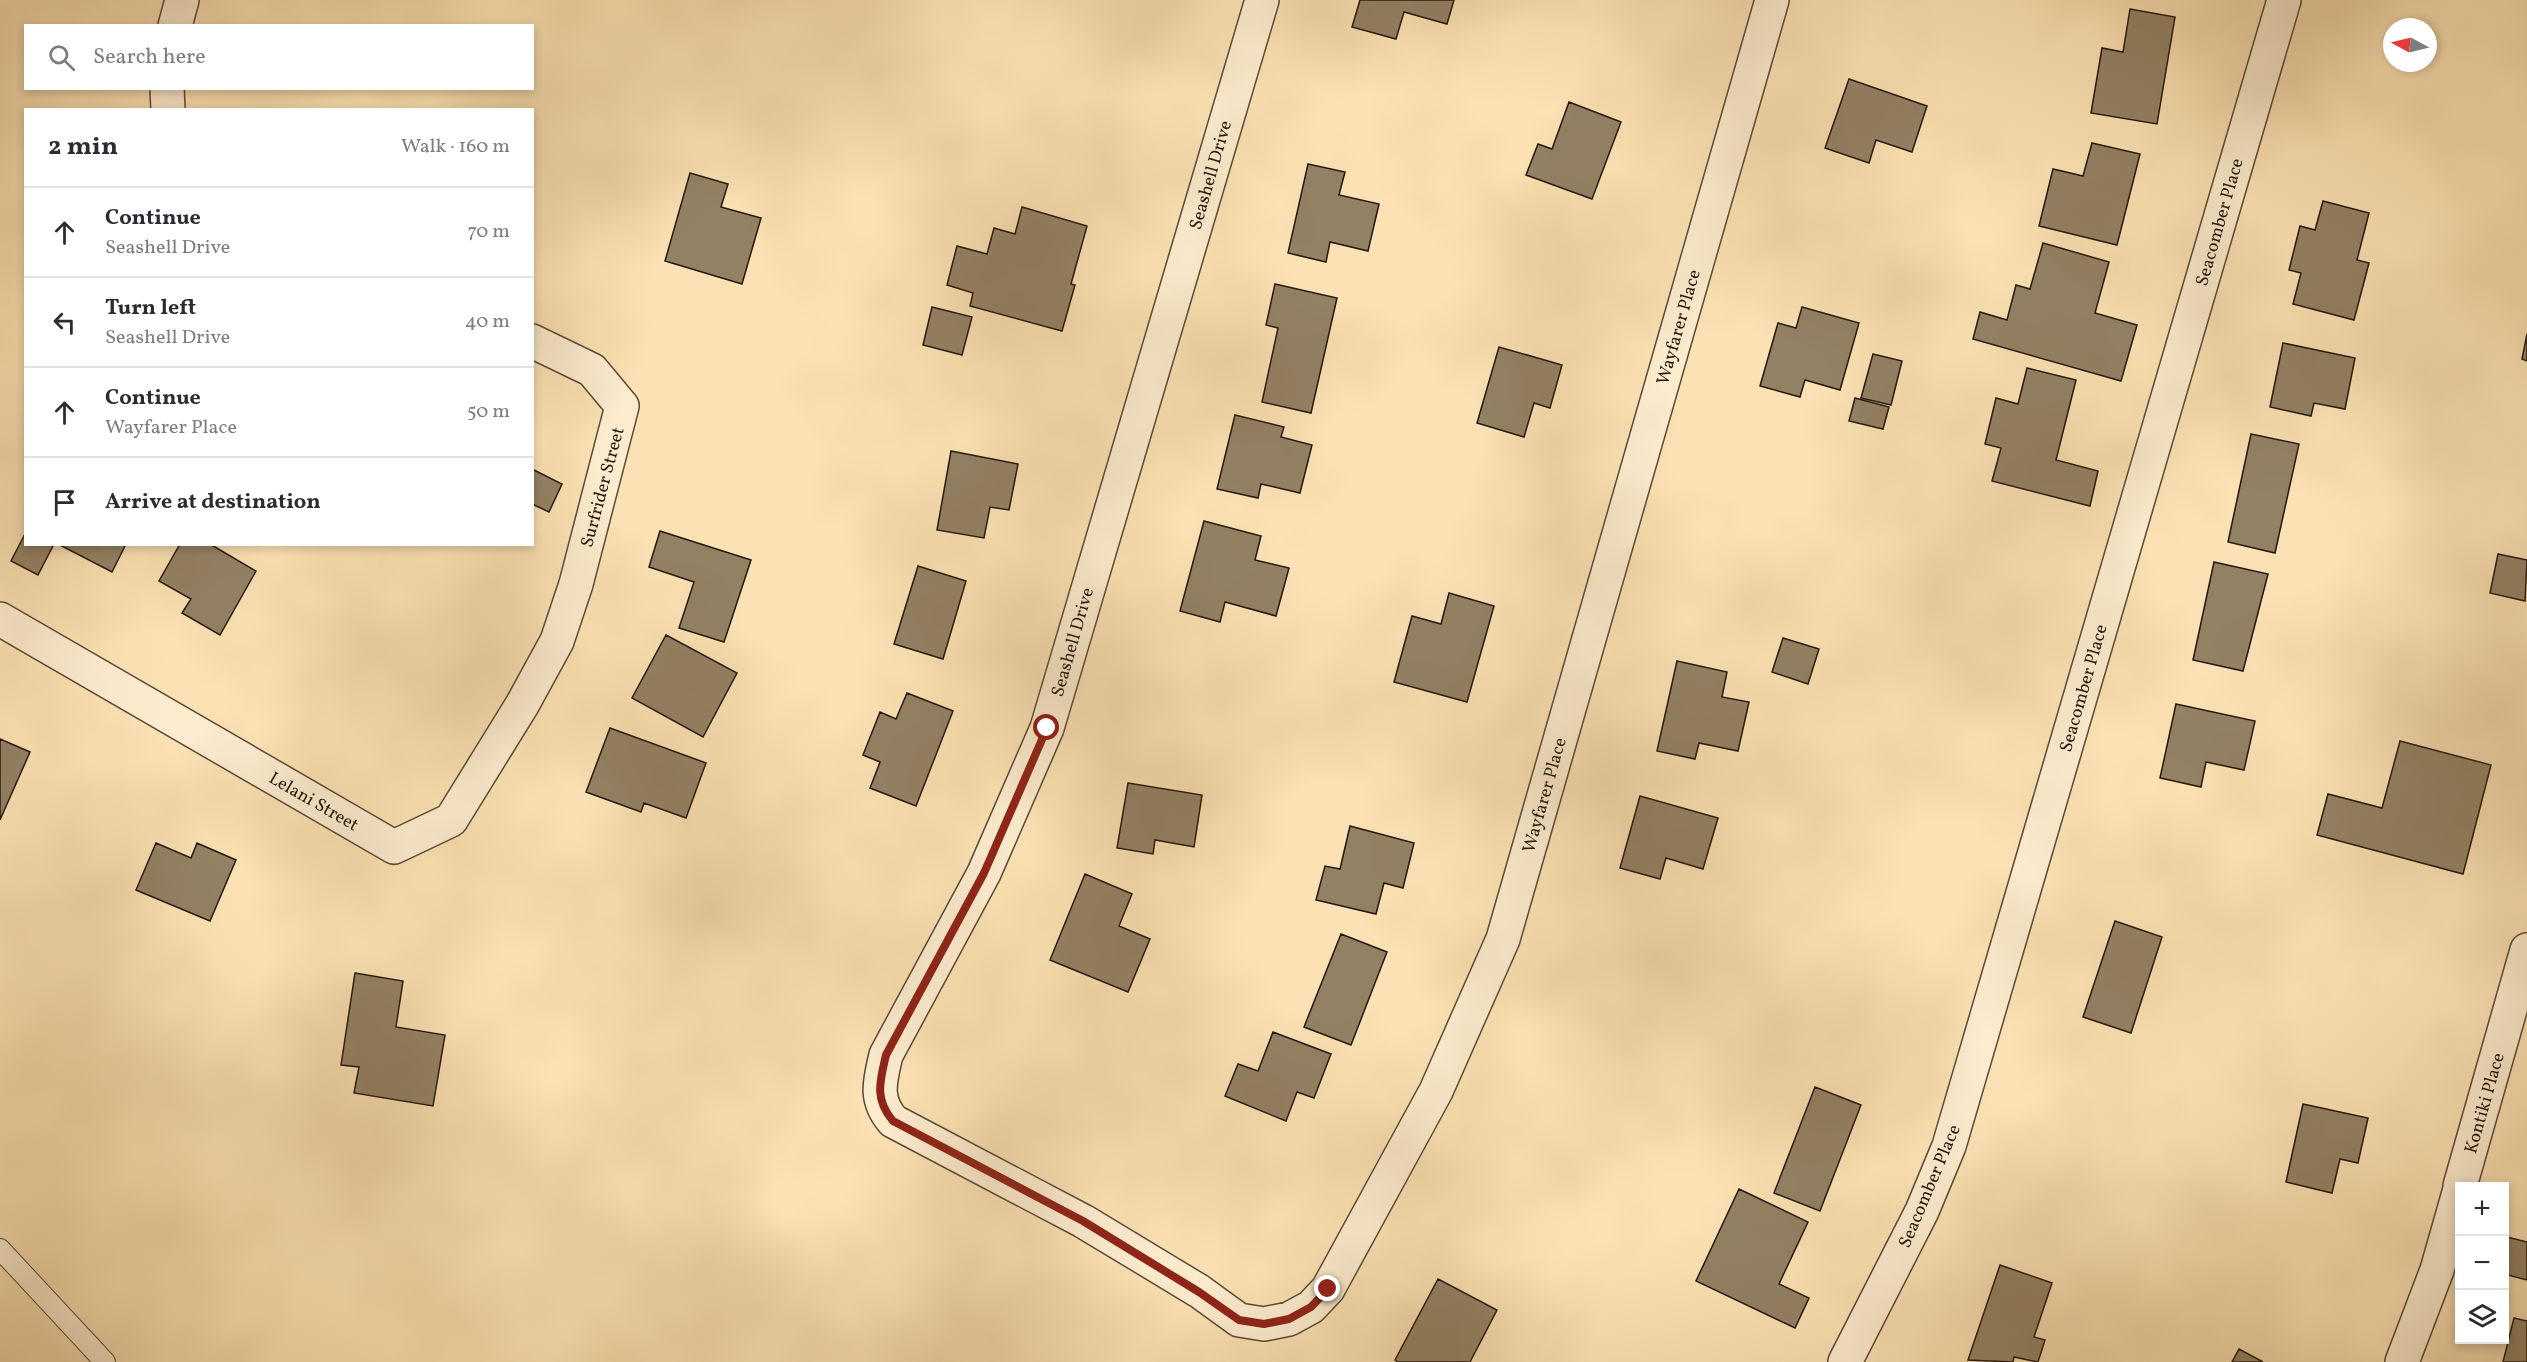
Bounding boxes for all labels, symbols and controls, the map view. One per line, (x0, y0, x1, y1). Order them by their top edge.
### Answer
north arrow (2383, 18, 2437, 72)
search box (24, 24, 534, 90)
icon: search (45, 41, 78, 74)
text: Search here (93, 42, 206, 73)
street label: Seashell Drive (1184, 118, 1239, 233)
text: 2 min (48, 129, 118, 165)
text: Walk · 160 m (401, 133, 510, 161)
street label: Seacomber Place (2190, 156, 2251, 289)
text: Continue (105, 203, 201, 234)
icon: ahead (48, 216, 81, 249)
text: 70 m (467, 218, 510, 246)
text: Seashell Drive (105, 234, 230, 262)
street label: Wayfarer Place (1651, 267, 1708, 388)
text: Turn left (105, 293, 196, 324)
icon: left (48, 306, 81, 339)
text: 40 m (465, 308, 510, 336)
text: Seashell Drive (105, 324, 230, 352)
text: Continue (105, 383, 201, 414)
icon: ahead (48, 396, 81, 429)
text: 50 m (467, 398, 510, 426)
text: Wayfarer Place (105, 414, 237, 442)
street label: Surfrider Street (575, 424, 632, 550)
icon: arrive (48, 486, 81, 519)
text: Arrive at destination (105, 487, 321, 518)
street label: Seashell Drive (1046, 585, 1101, 700)
street label: Seacomber Place (2054, 622, 2115, 755)
route start (1033, 714, 1059, 740)
street label: Wayfarer Place (1517, 735, 1574, 856)
street label: Lelani Street (264, 766, 363, 838)
street label: Kontiki Place (2459, 1050, 2512, 1157)
street label: Seacomber Place (1893, 1121, 1968, 1252)
map controls (2455, 1182, 2509, 1344)
button: + (2455, 1182, 2509, 1236)
button: − (2455, 1236, 2509, 1290)
route end (1314, 1275, 1340, 1301)
button: layers (2455, 1290, 2509, 1344)

